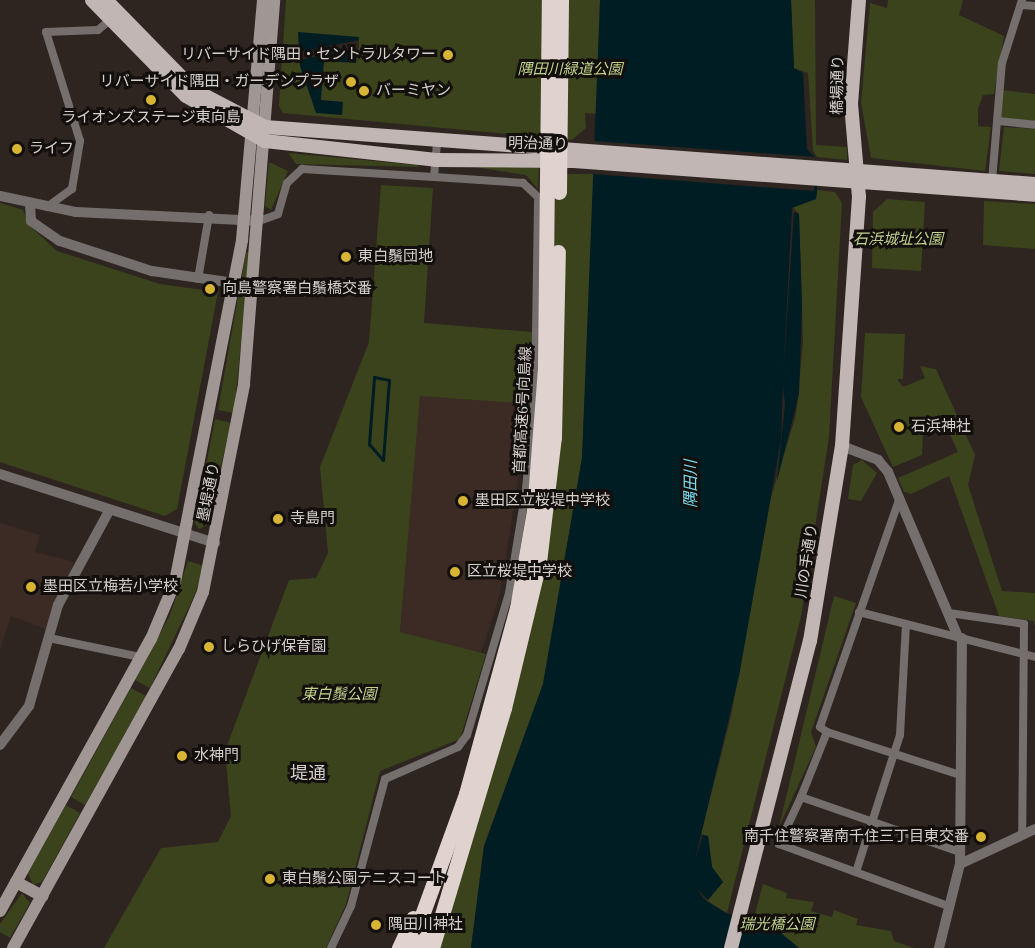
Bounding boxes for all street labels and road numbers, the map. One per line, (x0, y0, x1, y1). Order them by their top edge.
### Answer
street label: 橋場通り (828, 55, 848, 115)
street label: 明治通り (508, 134, 568, 154)
street label: 首都高速6号向島線 (511, 346, 535, 474)
street label: 墨堤通り (194, 461, 224, 523)
street label: 川の手通り (792, 523, 822, 599)

